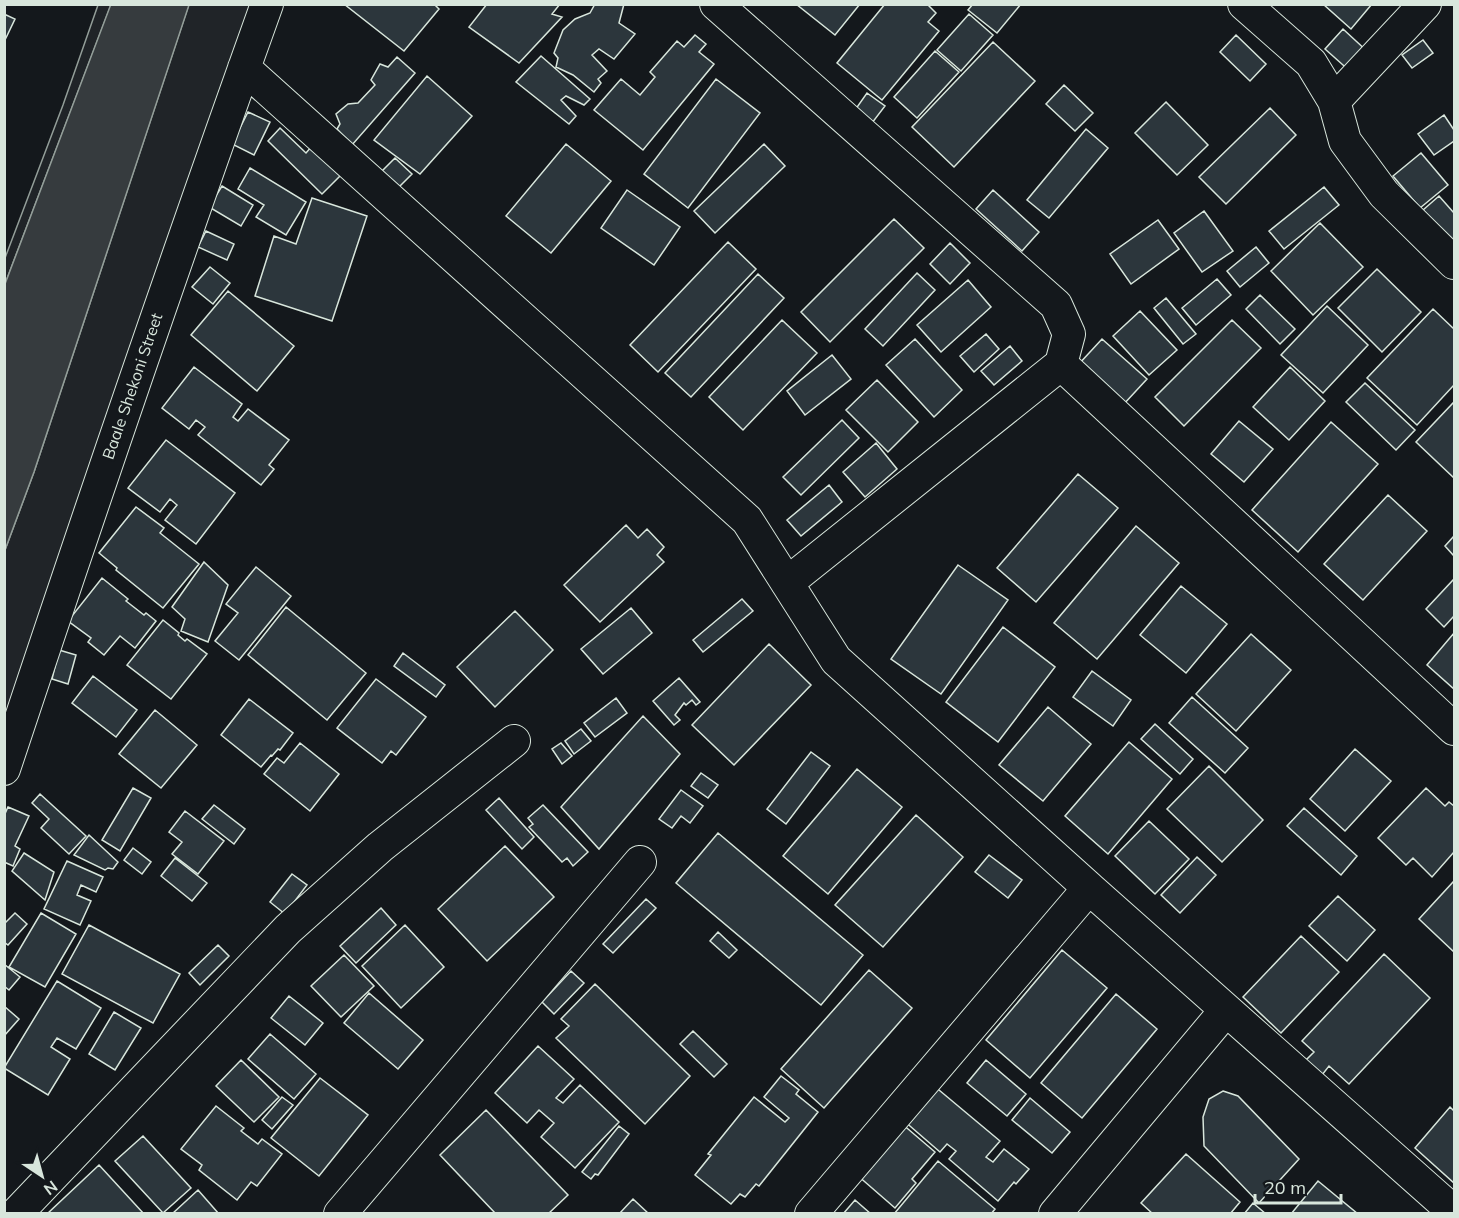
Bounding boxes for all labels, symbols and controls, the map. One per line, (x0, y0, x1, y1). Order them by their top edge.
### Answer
street label: Baale Shekoni Street (98, 310, 167, 462)
north arrow (12, 1146, 72, 1206)
scale bar (1255, 1167, 1340, 1205)
text: N (40, 1176, 62, 1200)
text: 20 m (1264, 1176, 1306, 1199)

